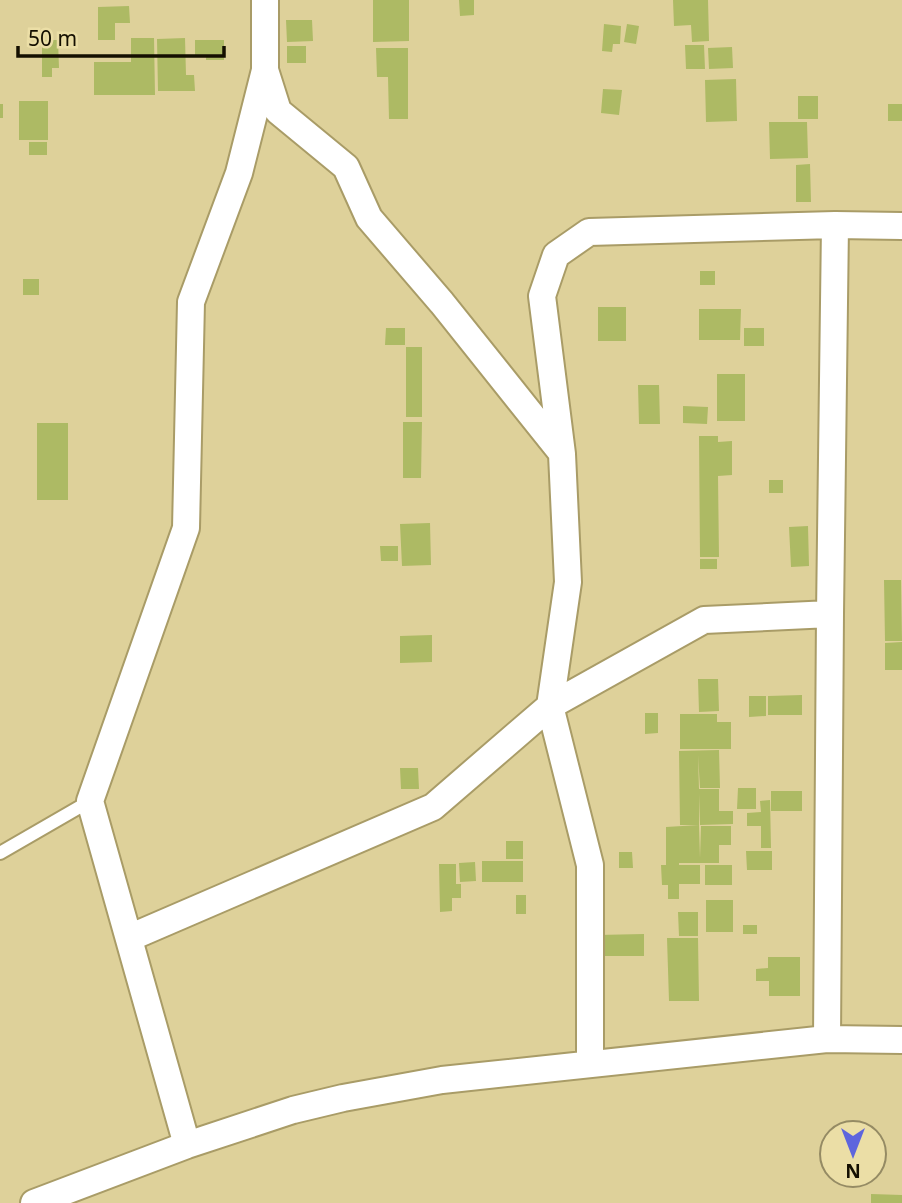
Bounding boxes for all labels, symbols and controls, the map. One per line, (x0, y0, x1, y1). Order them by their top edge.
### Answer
scale bar (18, 14, 224, 58)
text: 50 m (28, 24, 77, 52)
north arrow (818, 1119, 888, 1189)
text: N (845, 1158, 861, 1184)

